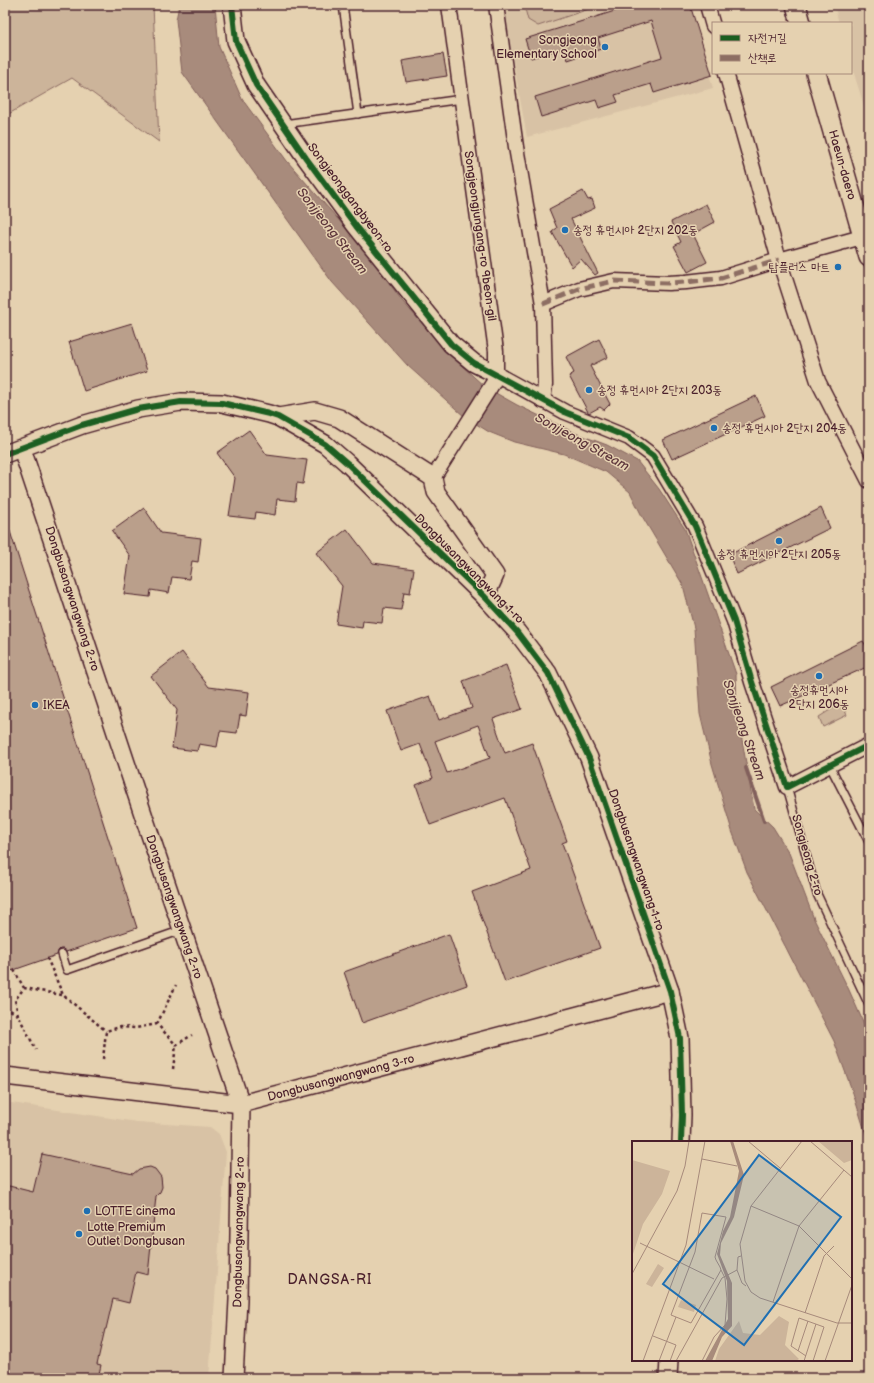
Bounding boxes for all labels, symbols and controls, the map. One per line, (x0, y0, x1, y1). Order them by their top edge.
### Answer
legend (712, 22, 852, 74)
text: 자전거길 (748, 31, 787, 46)
place label: Songjeong Elementary School (496, 33, 597, 62)
marker: Songjeong Elementary School (600, 42, 610, 52)
text: 산책로 (748, 51, 777, 66)
street label: Haeun-daero (825, 128, 859, 202)
street label: Songjeonggangbyeon-ro (304, 140, 396, 256)
street label: Songjeongjungang-ro 9beon-gil (461, 150, 499, 322)
water label: Sonjjeong Stream (293, 185, 371, 278)
place label: 송정 휴먼시아 2단지 202동 (573, 223, 698, 238)
marker: 송정 휴먼시아 2단지 202동 (560, 225, 570, 235)
place label: 탑플러스 마트 (769, 260, 830, 275)
marker: 탑플러스 마트 (833, 262, 843, 272)
place label: 송정 휴먼시아 2단지 203동 (597, 383, 722, 398)
marker: 송정 휴먼시아 2단지 203동 (584, 385, 594, 395)
water label: Sonjjeong Stream (532, 409, 632, 475)
place label: 송정 휴먼시아 2단지 204동 (722, 421, 847, 436)
marker: 송정 휴먼시아 2단지 204동 (709, 423, 719, 433)
street label: Dongbusangwangwang 1-ro (411, 511, 527, 627)
street label: Dongbusangwangwang 2-ro (41, 525, 103, 673)
marker: 송정 휴먼시아 2단지 205동 (774, 536, 784, 546)
place label: 송정 휴먼시아 2단지 205동 (717, 547, 841, 562)
marker: 송정휴먼시아 2단지 206동 (814, 671, 824, 681)
water label: Sonjjeong Stream (719, 678, 769, 783)
place label: 송정휴먼시아 2단지 206동 (789, 683, 849, 712)
place label: IKEA (43, 698, 70, 713)
marker: IKEA (30, 700, 40, 710)
street label: Dongbusangwangwang 1-ro (605, 787, 667, 933)
street label: Songjeong 2-ro (788, 813, 826, 898)
street label: Dongbusangwangwang 2-ro (142, 833, 206, 981)
street label: Dongbusangwangwang 3-ro (266, 1051, 416, 1105)
inset map (632, 1141, 852, 1361)
street label: Dongbusangwangwang 2-ro (230, 1156, 248, 1308)
place label: LOTTE cinema (95, 1204, 176, 1219)
marker: LOTTE cinema (82, 1206, 92, 1216)
place label: Lotte Premium Outlet Dongbusan (87, 1220, 185, 1249)
marker: Lotte Premium Outlet Dongbusan (74, 1229, 84, 1239)
district label: DANGSA-RI (288, 1271, 372, 1288)

